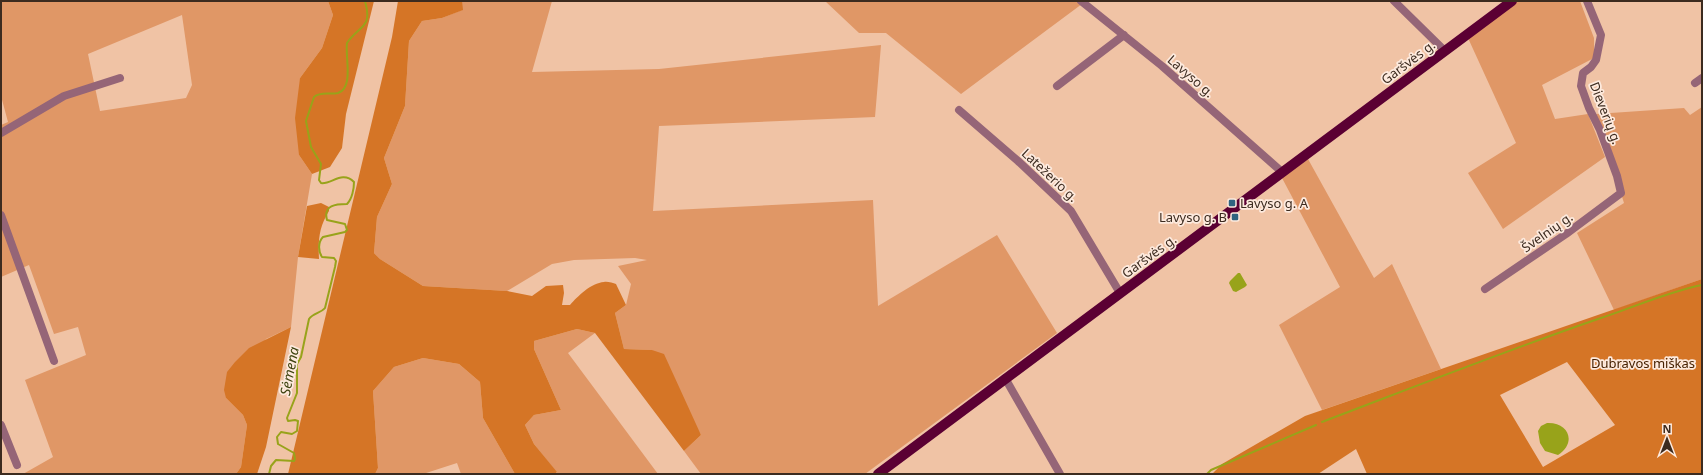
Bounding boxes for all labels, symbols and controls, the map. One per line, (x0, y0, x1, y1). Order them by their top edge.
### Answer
street label: Garšvės g. (1377, 36, 1439, 88)
street label: Lavyso g. (1164, 51, 1218, 101)
street label: Dieverių g. (1586, 79, 1626, 147)
street label: Latežerio g. (1018, 144, 1082, 206)
place label: Lavyso g. A (1240, 194, 1309, 212)
marker: Lavyso g. A (1227, 198, 1237, 208)
place label: Lavyso g. B (1159, 208, 1227, 226)
street label: Švelnių g. (1518, 208, 1576, 256)
marker: Lavyso g. B (1230, 212, 1240, 222)
street label: Garšvės g. (1118, 230, 1180, 282)
water label: Sėmena (275, 345, 303, 397)
park label: Dubravos miškas (1591, 354, 1695, 372)
north arrow (1647, 419, 1687, 459)
text: N (1663, 421, 1671, 436)

